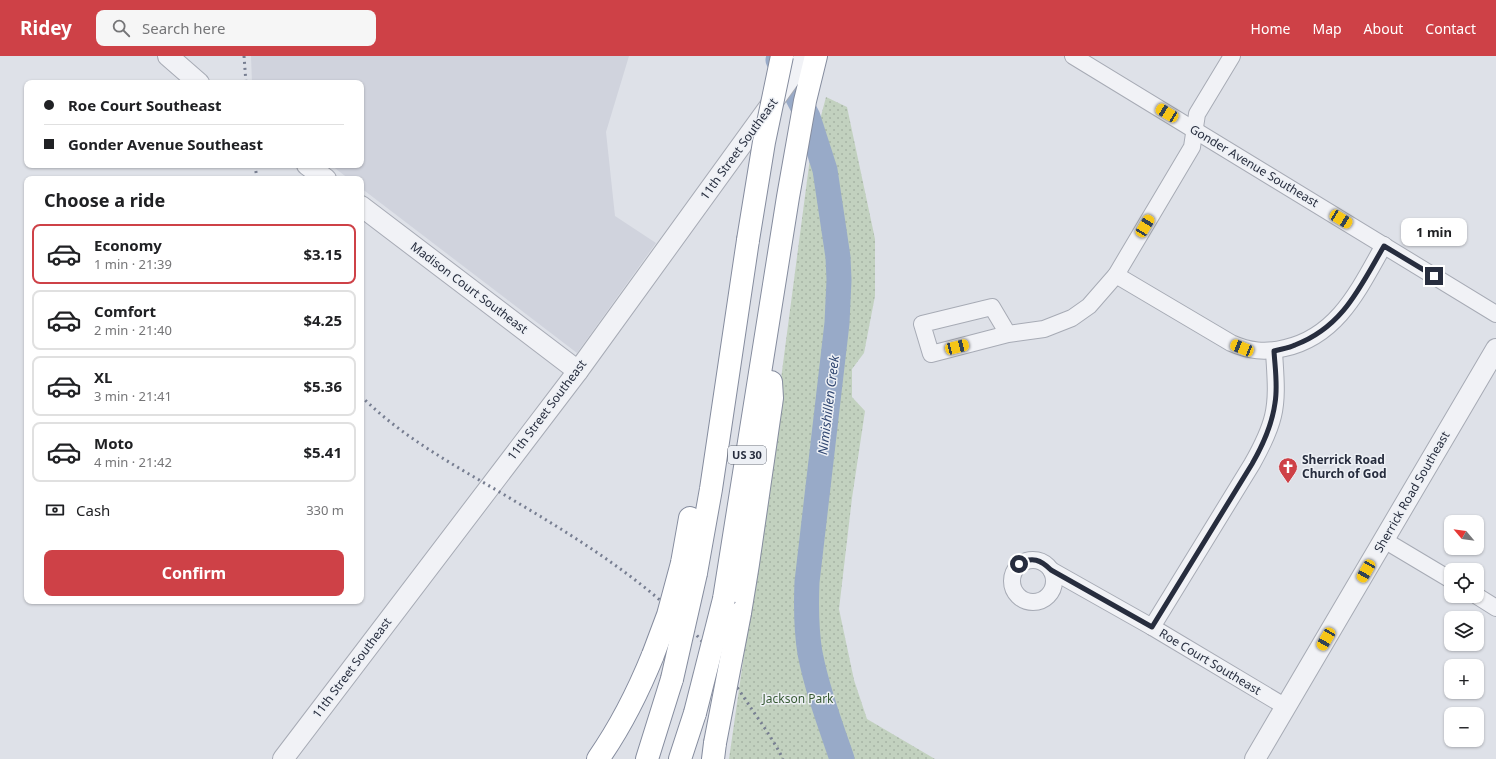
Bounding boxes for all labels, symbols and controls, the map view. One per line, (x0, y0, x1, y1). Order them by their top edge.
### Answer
search box (96, 10, 376, 46)
text: Ridey (20, 15, 72, 41)
icon: search (110, 17, 132, 39)
text: Search here (142, 18, 225, 38)
text: Home (1251, 19, 1290, 38)
text: Map (1312, 19, 1342, 38)
text: About (1364, 19, 1403, 38)
text: Contact (1425, 19, 1476, 38)
street label: 11th Street Southeast (696, 94, 782, 203)
text: Roe Court Southeast (68, 95, 222, 115)
car (1154, 102, 1180, 124)
street label: Gonder Avenue Southeast (1187, 120, 1322, 211)
text: Gonder Avenue Southeast (68, 134, 263, 154)
text: Choose a ride (44, 188, 165, 212)
car (1328, 208, 1354, 230)
car (1134, 213, 1156, 239)
callout: 1 min (1401, 218, 1467, 246)
text: 1 min (1416, 223, 1452, 241)
text: Economy (94, 235, 162, 255)
icon: car (46, 236, 82, 272)
street label: Madison Court Southeast (407, 238, 532, 338)
text: $3.15 (303, 244, 342, 264)
text: 1 min · 21:39 (94, 255, 172, 273)
route end (1425, 267, 1443, 285)
text: Comfort (94, 301, 156, 321)
icon: car (46, 302, 82, 338)
text: $4.25 (303, 310, 342, 330)
text: 2 min · 21:40 (94, 321, 172, 339)
car (944, 338, 970, 356)
car (1229, 338, 1255, 358)
water label: Nimishillen Creek (813, 354, 843, 456)
street label: 11th Street Southeast (503, 355, 590, 463)
text: XL (94, 367, 112, 387)
icon: car (46, 368, 82, 404)
text: $5.36 (303, 376, 342, 396)
text: 3 min · 21:41 (94, 387, 172, 405)
street label: Sherrick Road Southeast (1370, 427, 1454, 556)
text: Moto (94, 433, 133, 453)
icon: car (46, 434, 82, 470)
text: $5.41 (303, 442, 342, 462)
road number: US 30 (728, 446, 766, 464)
place label: Sherrick Road Church of God (1302, 451, 1387, 482)
text: 4 min · 21:42 (94, 453, 172, 471)
church icon: Sherrick Road Church of God (1277, 456, 1299, 484)
icon: cash (44, 499, 66, 521)
text: Cash (76, 500, 110, 520)
text: 330 m (306, 501, 344, 519)
north arrow (1444, 515, 1484, 555)
map controls (1444, 515, 1484, 747)
button: Confirm (44, 550, 344, 596)
route start (1010, 555, 1028, 573)
car (1355, 558, 1377, 584)
button: locate (1444, 563, 1484, 603)
button: layers (1444, 611, 1484, 651)
street label: 11th Street Southeast (308, 613, 395, 721)
street label: Roe Court Southeast (1156, 624, 1265, 699)
car (1315, 626, 1337, 652)
button: + (1444, 659, 1484, 699)
park label: Jackson Park (761, 690, 834, 707)
button: − (1444, 707, 1484, 747)

